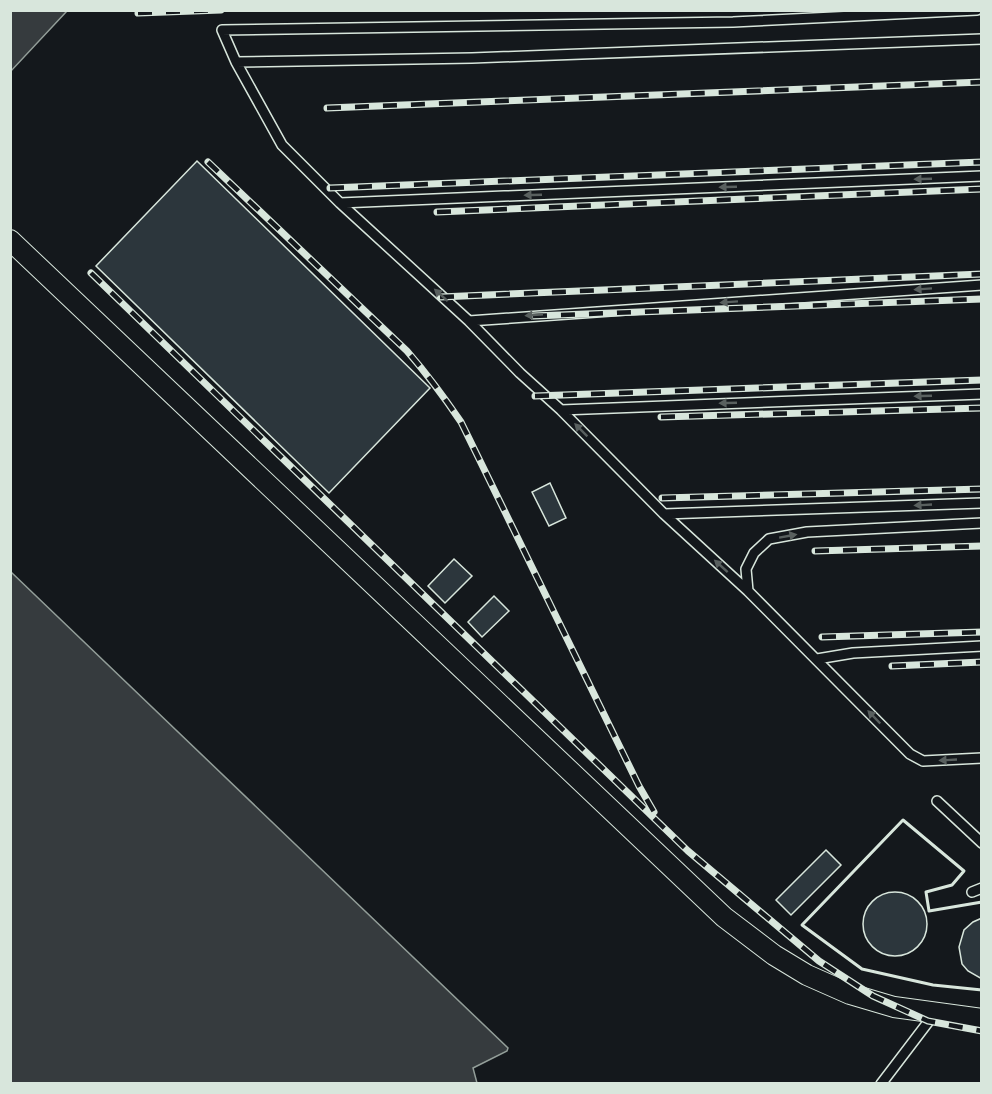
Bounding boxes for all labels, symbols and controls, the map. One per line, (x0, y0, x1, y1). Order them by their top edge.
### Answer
one-way arrow (914, 174, 933, 183)
one-way arrow (719, 182, 738, 191)
one-way arrow (524, 190, 543, 200)
one-way arrow (914, 284, 933, 294)
one-way arrow (433, 288, 448, 302)
one-way arrow (719, 297, 738, 306)
one-way arrow (524, 311, 543, 320)
one-way arrow (914, 391, 933, 401)
one-way arrow (719, 399, 738, 408)
one-way arrow (574, 422, 588, 437)
one-way arrow (914, 501, 933, 510)
one-way arrow (779, 531, 798, 540)
one-way arrow (714, 560, 729, 573)
one-way arrow (868, 711, 882, 725)
one-way arrow (939, 755, 958, 764)

